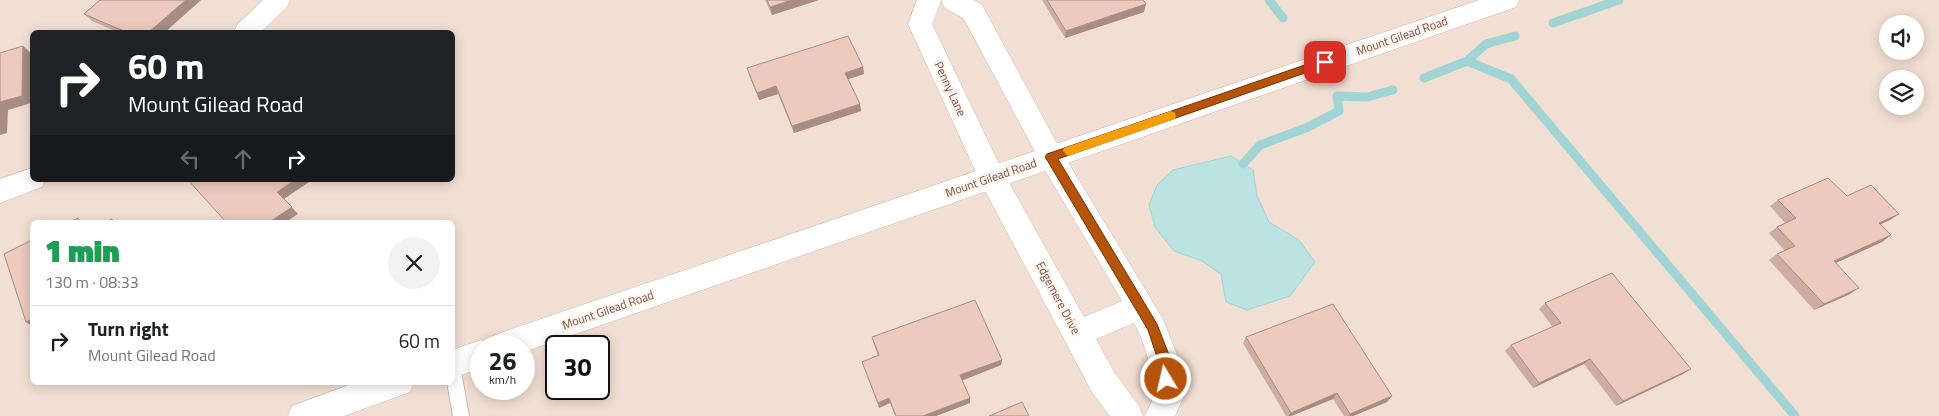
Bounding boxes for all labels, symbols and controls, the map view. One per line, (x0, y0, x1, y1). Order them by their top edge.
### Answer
street label: Mount Gilead Road (1353, 11, 1450, 60)
map controls (1879, 15, 1924, 115)
button: sound (1879, 15, 1924, 60)
text: 60 m (128, 39, 204, 93)
pin (1304, 41, 1346, 83)
icon: arrive (1311, 48, 1339, 76)
icon: right (45, 50, 110, 115)
street label: Penny Lane (929, 58, 971, 119)
button: layers (1879, 70, 1924, 115)
text: Mount Gilead Road (128, 87, 304, 121)
icon: left (176, 145, 204, 173)
icon: ahead (229, 145, 257, 173)
icon: right (282, 145, 310, 173)
street label: Mount Gilead Road (942, 153, 1039, 202)
text: 1 min (45, 228, 120, 274)
button: close (388, 237, 440, 289)
street label: Edgemere Drive (1031, 258, 1086, 338)
text: 130 m · 08:33 (45, 270, 139, 294)
street label: Mount Gilead Road (559, 285, 656, 334)
text: Turn right (88, 314, 169, 343)
text: 60 m (399, 326, 440, 355)
icon: right (45, 327, 73, 355)
speed limit sign: 30 (545, 335, 610, 400)
text: 26 (488, 342, 517, 380)
text: Mount Gilead Road (88, 343, 216, 367)
position arrow (1139, 352, 1191, 404)
text: km/h (489, 370, 516, 389)

